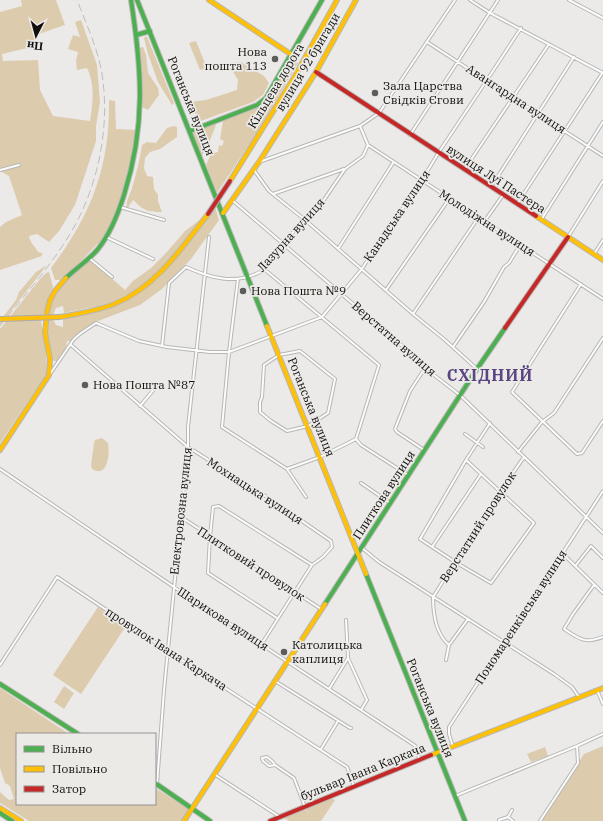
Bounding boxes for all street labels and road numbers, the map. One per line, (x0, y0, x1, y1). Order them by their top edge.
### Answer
street label: вулиця 92 бригади (272, 10, 343, 114)
street label: Кільцева дорога (244, 40, 307, 131)
street label: Роганська вулиця (165, 54, 218, 158)
street label: Авангардна вулиця (463, 61, 569, 137)
street label: вулиця Луї Пастера (444, 141, 549, 217)
street label: Канадська вулиця (360, 167, 433, 265)
street label: Молодіжна вулиця (436, 186, 538, 259)
street label: Лазурна вулиця (254, 195, 328, 275)
street label: Верстатна вулиця (349, 298, 440, 379)
street label: Роганська вулиця (285, 355, 338, 459)
street label: Електровозна вулиця (166, 446, 195, 576)
street label: Плиткова вулиця (349, 447, 418, 542)
street label: Мохнацька вулиця (204, 454, 306, 527)
street label: Верстатний провулок (436, 468, 519, 585)
street label: Плитковий провулок (195, 523, 308, 604)
street label: Пономаренківська вулиця (471, 547, 570, 687)
street label: Шарикова вулиця (175, 583, 272, 654)
street label: провулок Івана Каркача (103, 604, 230, 694)
street label: Роганська вулиця (404, 656, 457, 760)
street label: бульвар Івана Каркача (298, 739, 428, 803)

